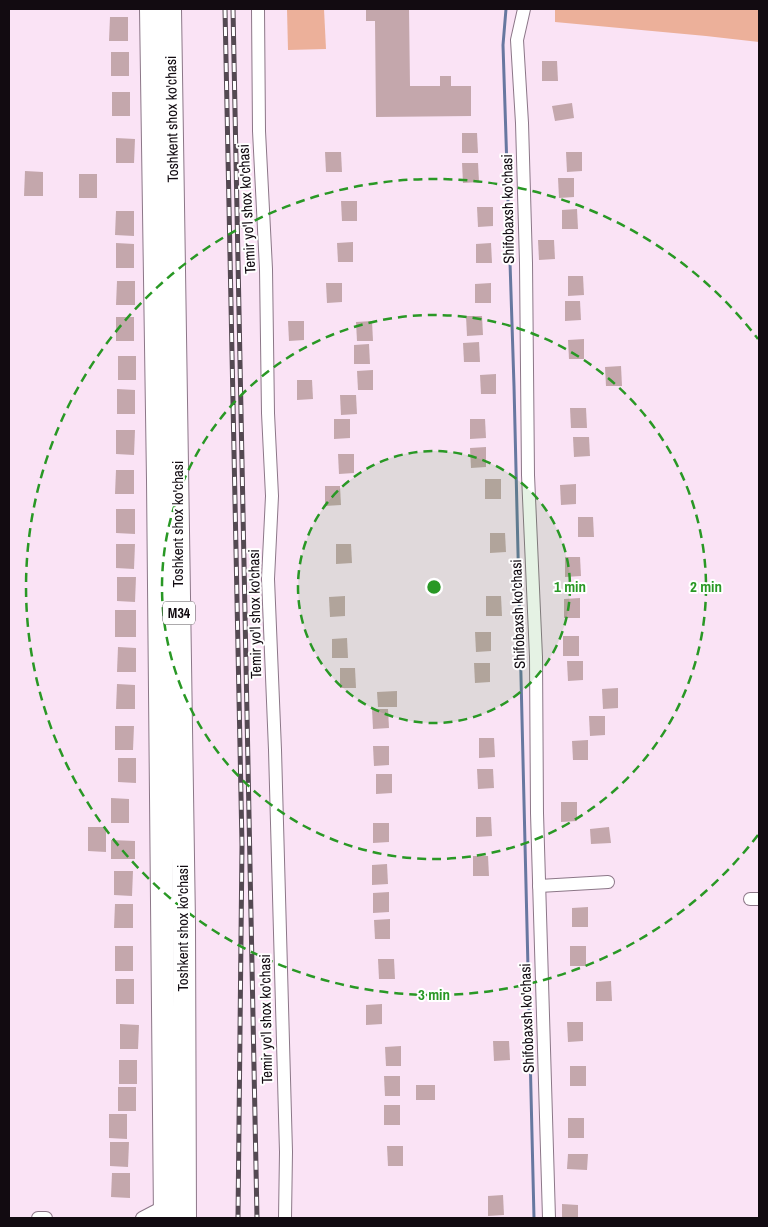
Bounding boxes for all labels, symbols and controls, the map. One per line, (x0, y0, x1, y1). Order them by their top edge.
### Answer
street label: Toshkent shox ko'chasi (160, 55, 183, 183)
street label: Temir yo'l shox ko'chasi (233, 144, 260, 274)
street label: Shifobaxsh ko'chasi (496, 154, 519, 264)
street label: Toshkent shox ko'chasi (167, 461, 188, 587)
street label: Temir yo'l shox ko'chasi (243, 549, 266, 679)
street label: Shifobaxsh ko'chasi (505, 559, 530, 669)
text: 1 min (554, 576, 586, 597)
text: 2 min (690, 576, 722, 597)
centre of rings (425, 578, 443, 596)
road number: M34 (163, 602, 195, 624)
street label: Toshkent shox ko'chasi (172, 865, 193, 991)
street label: Temir yo'l shox ko'chasi (254, 954, 277, 1084)
street label: Shifobaxsh ko'chasi (514, 963, 539, 1073)
text: 3 min (418, 984, 450, 1005)

